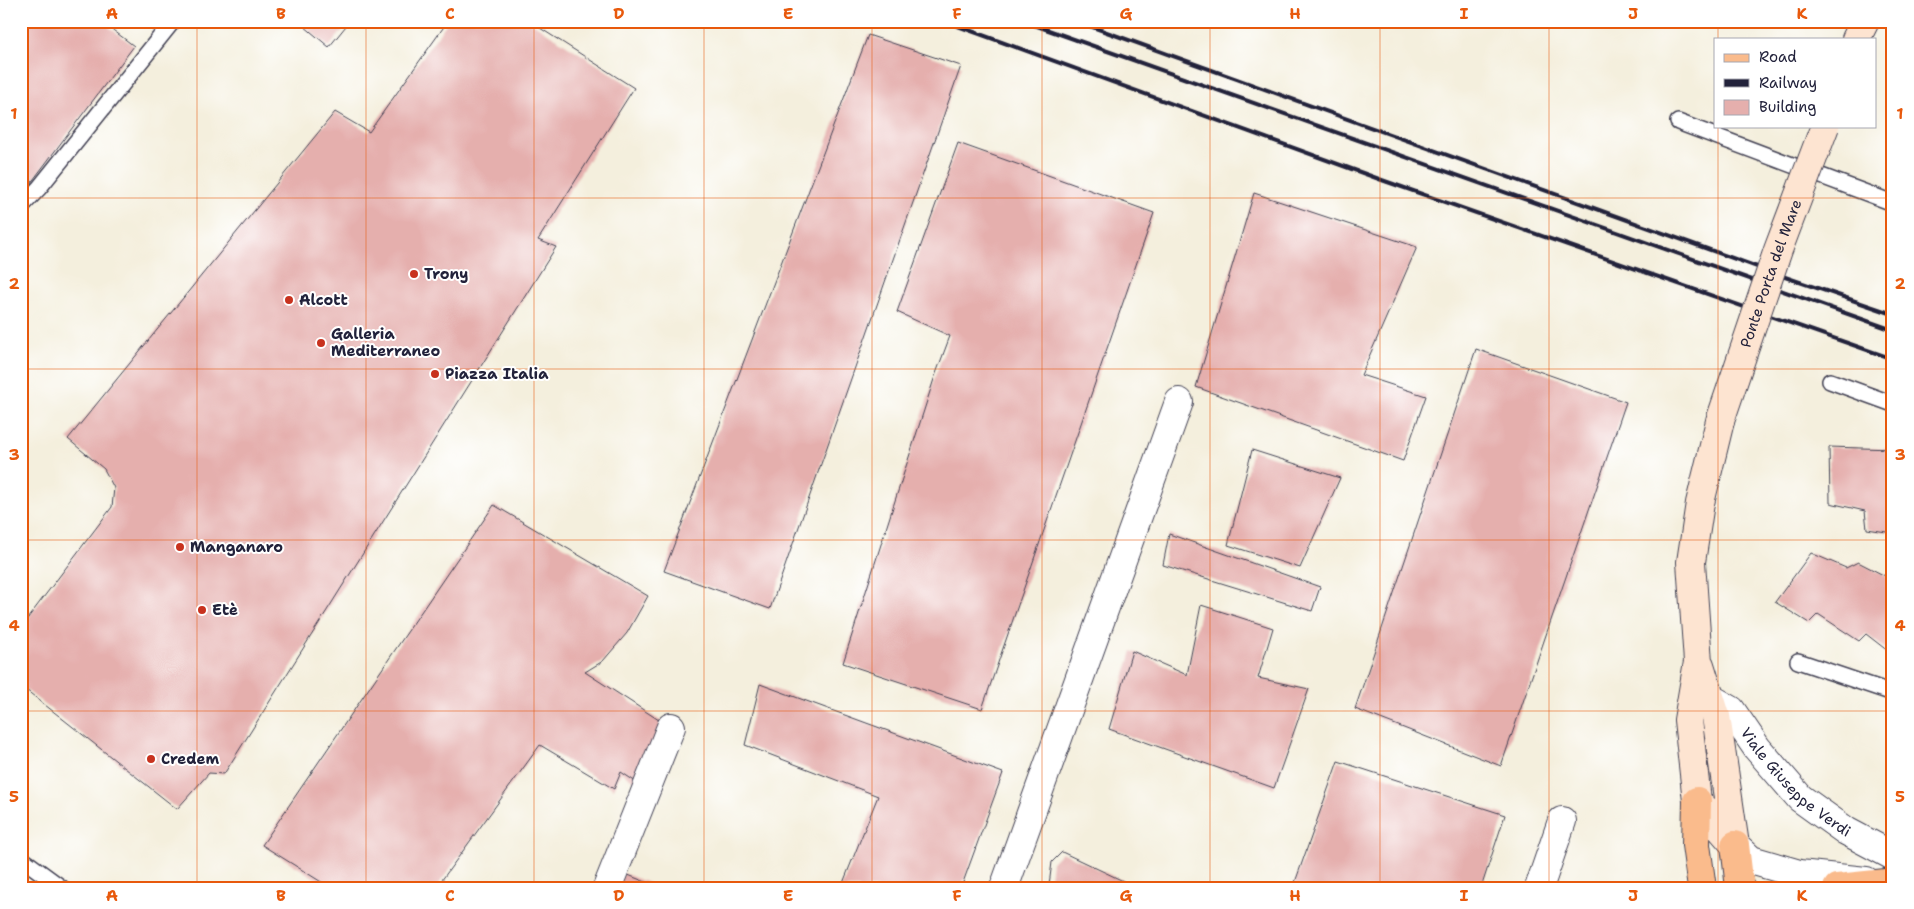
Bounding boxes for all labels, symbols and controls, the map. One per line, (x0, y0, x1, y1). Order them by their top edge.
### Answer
text: A (106, 3, 118, 24)
text: B (276, 3, 286, 24)
text: C (445, 3, 455, 24)
text: D (613, 3, 625, 24)
text: E (783, 3, 793, 24)
text: F (952, 3, 962, 24)
text: G (1120, 3, 1133, 24)
text: H (1289, 3, 1301, 24)
text: I (1460, 3, 1469, 24)
text: J (1628, 3, 1638, 24)
text: K (1797, 3, 1808, 24)
legend (1714, 38, 1876, 128)
text: Road (1759, 47, 1797, 67)
text: Railway (1759, 73, 1817, 93)
text: Building (1759, 97, 1816, 117)
text: 1 (10, 103, 18, 124)
text: 1 (1896, 103, 1904, 124)
street label: Ponte Porta del Mare (1736, 196, 1806, 350)
place label: Trony (424, 264, 468, 284)
marker: Trony (408, 268, 420, 280)
text: 2 (8, 273, 20, 294)
text: 2 (1894, 273, 1906, 294)
place label: Alcott (299, 290, 348, 310)
marker: Alcott (283, 294, 295, 306)
place label: Galleria Mediterraneo (331, 324, 440, 361)
marker: Galleria Mediterraneo (315, 337, 327, 349)
place label: Piazza Italia (445, 364, 549, 384)
marker: Piazza Italia (429, 368, 441, 380)
text: 3 (8, 444, 20, 465)
text: 3 (1894, 444, 1906, 465)
place label: Manganaro (190, 537, 283, 557)
marker: Manganaro (174, 541, 186, 553)
place label: Etè (212, 600, 238, 620)
marker: Etè (196, 604, 208, 616)
text: 4 (8, 615, 20, 636)
text: 4 (1894, 615, 1906, 636)
street label: Viale Giuseppe Verdi (1736, 724, 1854, 842)
place label: Credem (161, 749, 219, 769)
marker: Credem (145, 753, 157, 765)
text: 5 (9, 786, 19, 807)
text: 5 (1895, 786, 1905, 807)
text: A (106, 885, 118, 906)
text: B (276, 885, 286, 906)
text: C (445, 885, 455, 906)
text: D (613, 885, 625, 906)
text: E (783, 885, 793, 906)
text: F (952, 885, 962, 906)
text: G (1120, 885, 1133, 906)
text: H (1289, 885, 1301, 906)
text: I (1460, 885, 1469, 906)
text: J (1628, 885, 1638, 906)
text: K (1797, 885, 1808, 906)

